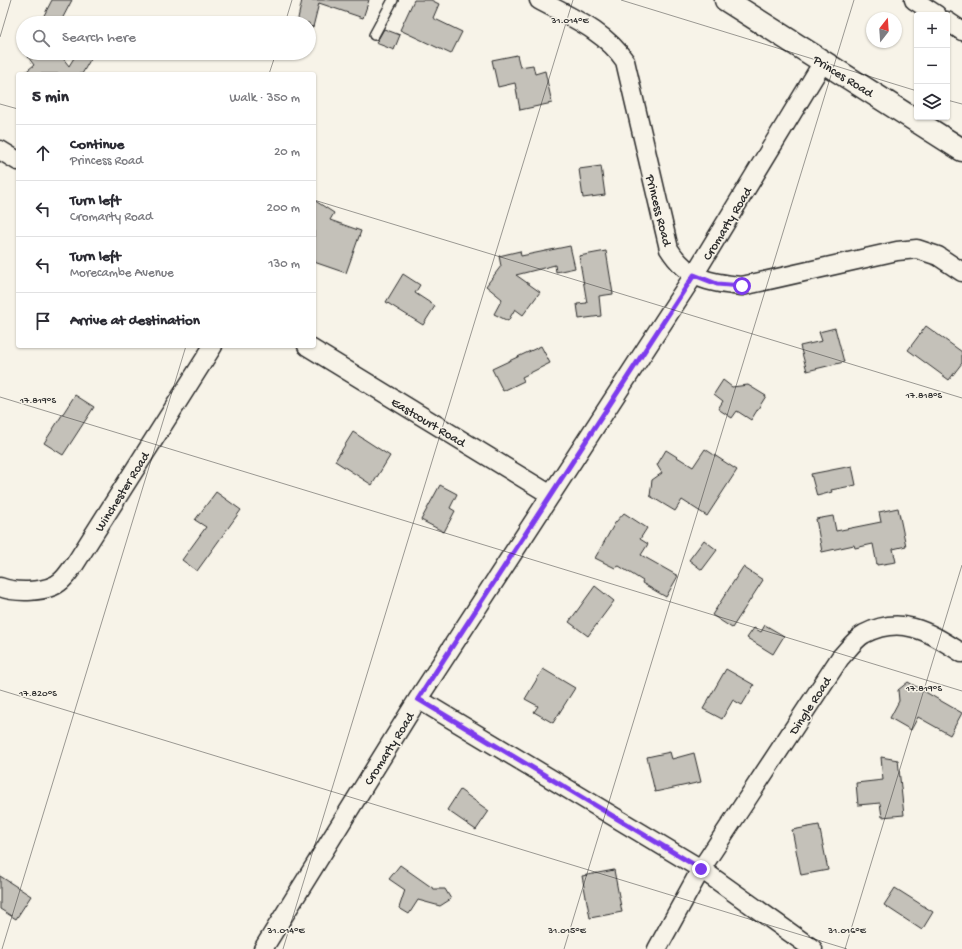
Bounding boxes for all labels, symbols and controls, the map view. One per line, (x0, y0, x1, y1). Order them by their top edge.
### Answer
north arrow (866, 12, 902, 48)
map controls (914, 12, 950, 120)
button: + (914, 12, 950, 48)
text: 31.014°E (550, 15, 590, 27)
search box (16, 16, 316, 60)
icon: search (30, 27, 52, 49)
text: Search here (62, 29, 136, 47)
button: − (914, 48, 950, 84)
street label: Princes Road (809, 52, 877, 102)
button: layers (914, 84, 950, 120)
text: 5 min (32, 88, 69, 108)
text: Walk · 350 m (230, 91, 300, 106)
text: Continue (70, 136, 124, 154)
icon: ahead (32, 142, 54, 164)
text: 20 m (274, 145, 300, 160)
text: Princess Road (70, 154, 143, 169)
street label: Princess Road (641, 172, 674, 249)
street label: Cromarty Road (700, 184, 757, 264)
text: Turn left (70, 192, 121, 210)
icon: left (32, 198, 54, 220)
text: 200 m (267, 201, 300, 216)
text: Cromarty Road (70, 210, 153, 225)
text: Turn left (70, 248, 121, 266)
icon: left (32, 254, 54, 276)
text: 130 m (268, 257, 300, 272)
text: Morecambe Avenue (70, 266, 174, 281)
route start (733, 277, 751, 295)
icon: arrive (32, 310, 54, 332)
text: Arrive at destination (70, 312, 200, 330)
text: 17.818°S (905, 390, 943, 402)
text: 17.819°S (19, 395, 56, 407)
street label: Eastcourt Road (388, 395, 469, 452)
street label: Winchester Road (93, 449, 154, 535)
street label: Dingle Road (786, 673, 836, 739)
text: 17.819°S (905, 683, 942, 695)
text: 17.820°S (18, 688, 57, 700)
street label: Cromarty Road (362, 709, 419, 788)
route end (692, 860, 710, 878)
text: 31.014°E (266, 925, 306, 937)
text: 31.015°E (547, 925, 587, 937)
text: 31.016°E (827, 925, 867, 937)

